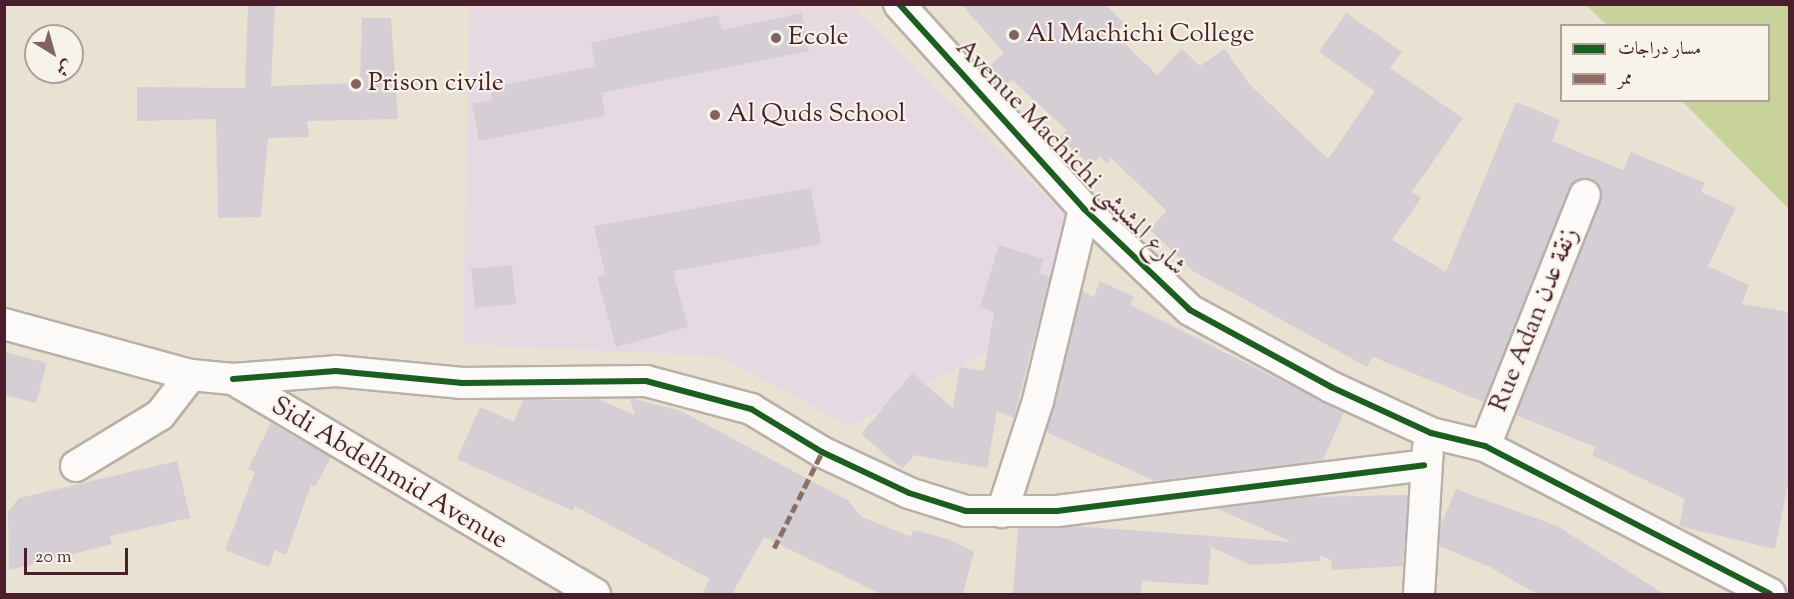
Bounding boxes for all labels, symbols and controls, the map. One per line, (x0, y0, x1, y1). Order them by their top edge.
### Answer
place label: Al Machichi College (1026, 19, 1255, 51)
place label: Ecole (788, 22, 849, 54)
north arrow (24, 24, 84, 84)
legend (1560, 24, 1770, 102)
marker: Al Machichi College (1007, 28, 1021, 42)
marker: Ecole (769, 31, 783, 45)
street label: Avenue Machichi شارع المشيشي (949, 33, 1191, 283)
text: مسار دراجات (1618, 37, 1701, 63)
text: ش (51, 53, 77, 81)
text: ممر (1618, 67, 1632, 93)
place label: Prison civile (368, 68, 504, 100)
marker: Prison civile (349, 77, 363, 91)
place label: Al Quds School (727, 99, 906, 131)
marker: Al Quds School (708, 108, 722, 122)
street label: Rue Adan زنقة عدن (1484, 223, 1586, 417)
street label: Sidi Abdelhmid Avenue (265, 391, 513, 557)
scale bar (27, 536, 130, 574)
text: 20 m (35, 545, 72, 571)

